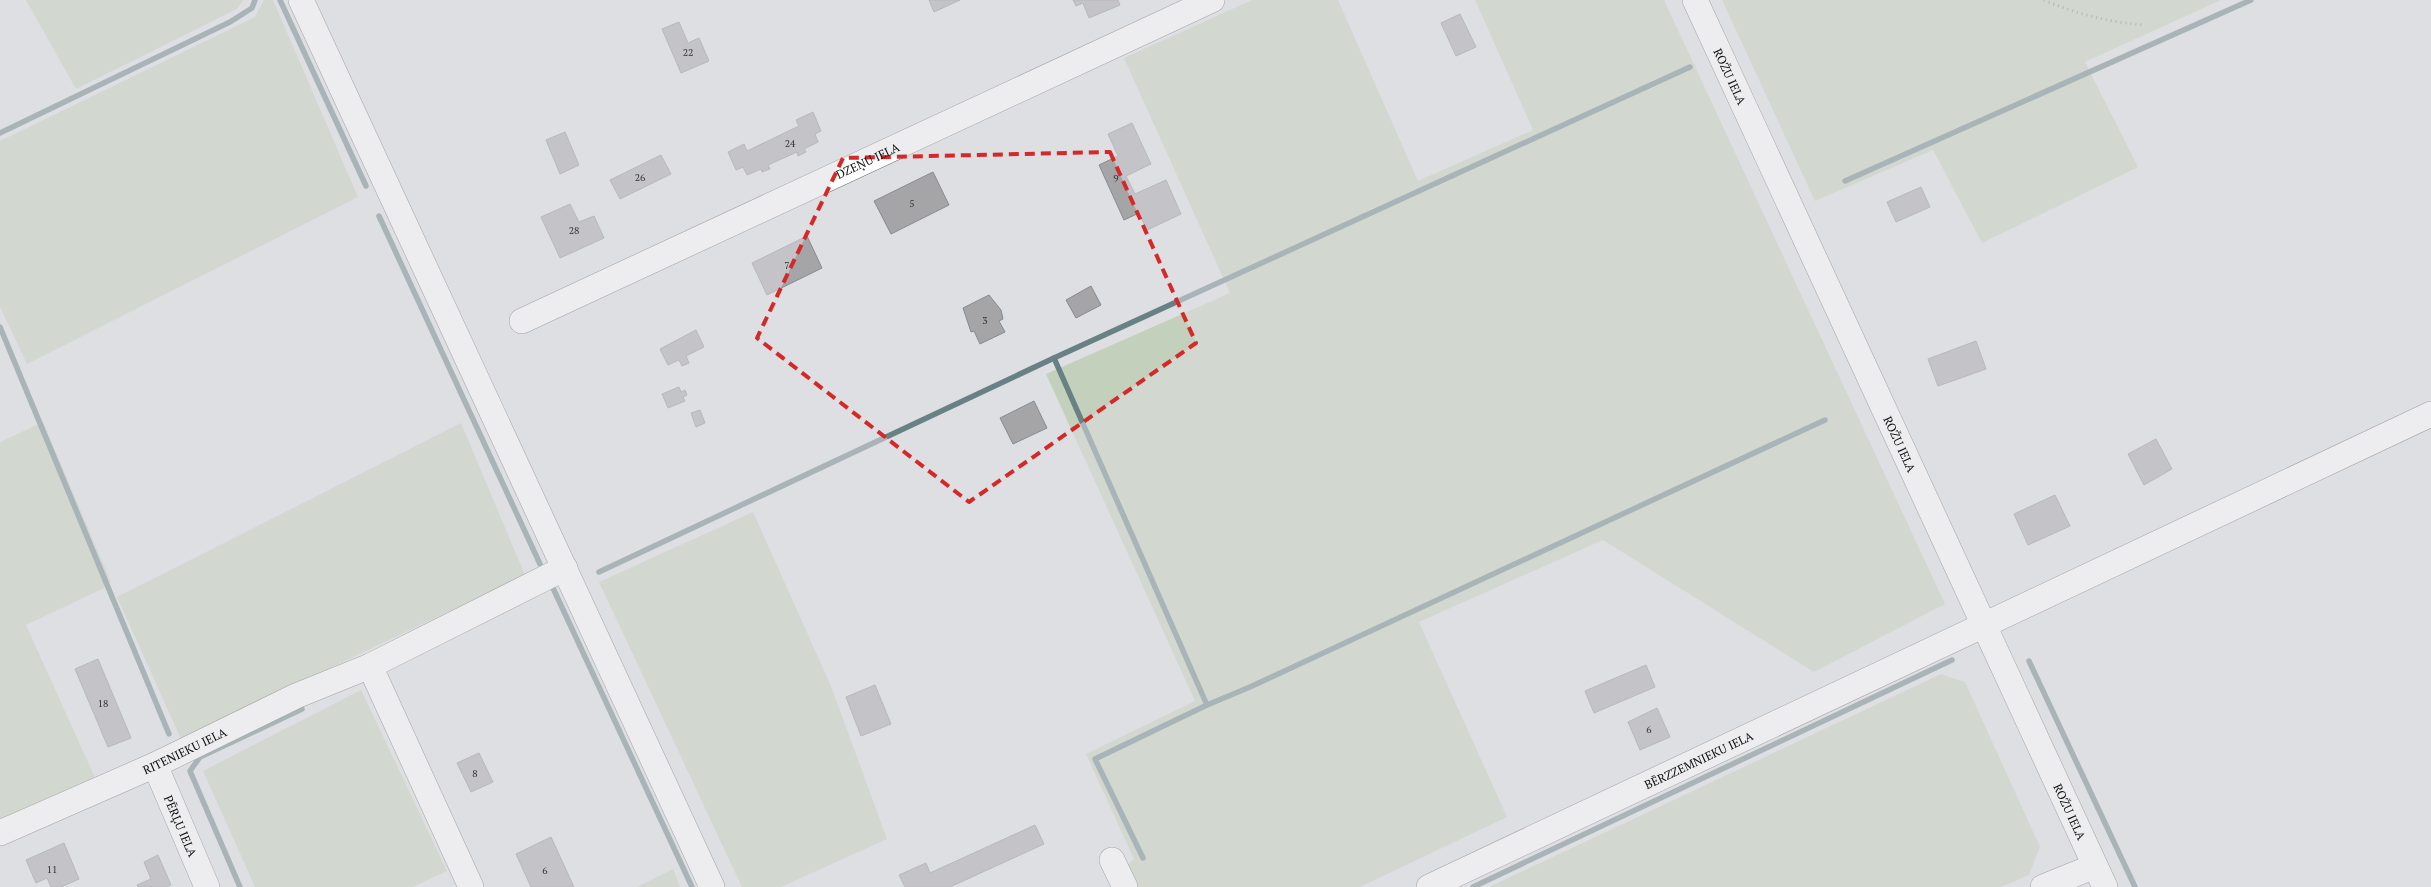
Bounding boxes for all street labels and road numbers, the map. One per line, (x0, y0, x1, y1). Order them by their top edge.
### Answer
street label: ROŽU IELA (1711, 46, 1750, 107)
street label: DZEŅU IELA (833, 139, 902, 182)
street label: ROŽU IELA (1881, 413, 1920, 475)
street label: RITENIEKU IELA (140, 723, 229, 777)
street label: BĒRZZEMNIEKU IELA (1642, 727, 1756, 792)
street label: ROŽU IELA (2051, 781, 2090, 843)
street label: PĒRĻU IELA (161, 793, 201, 859)

